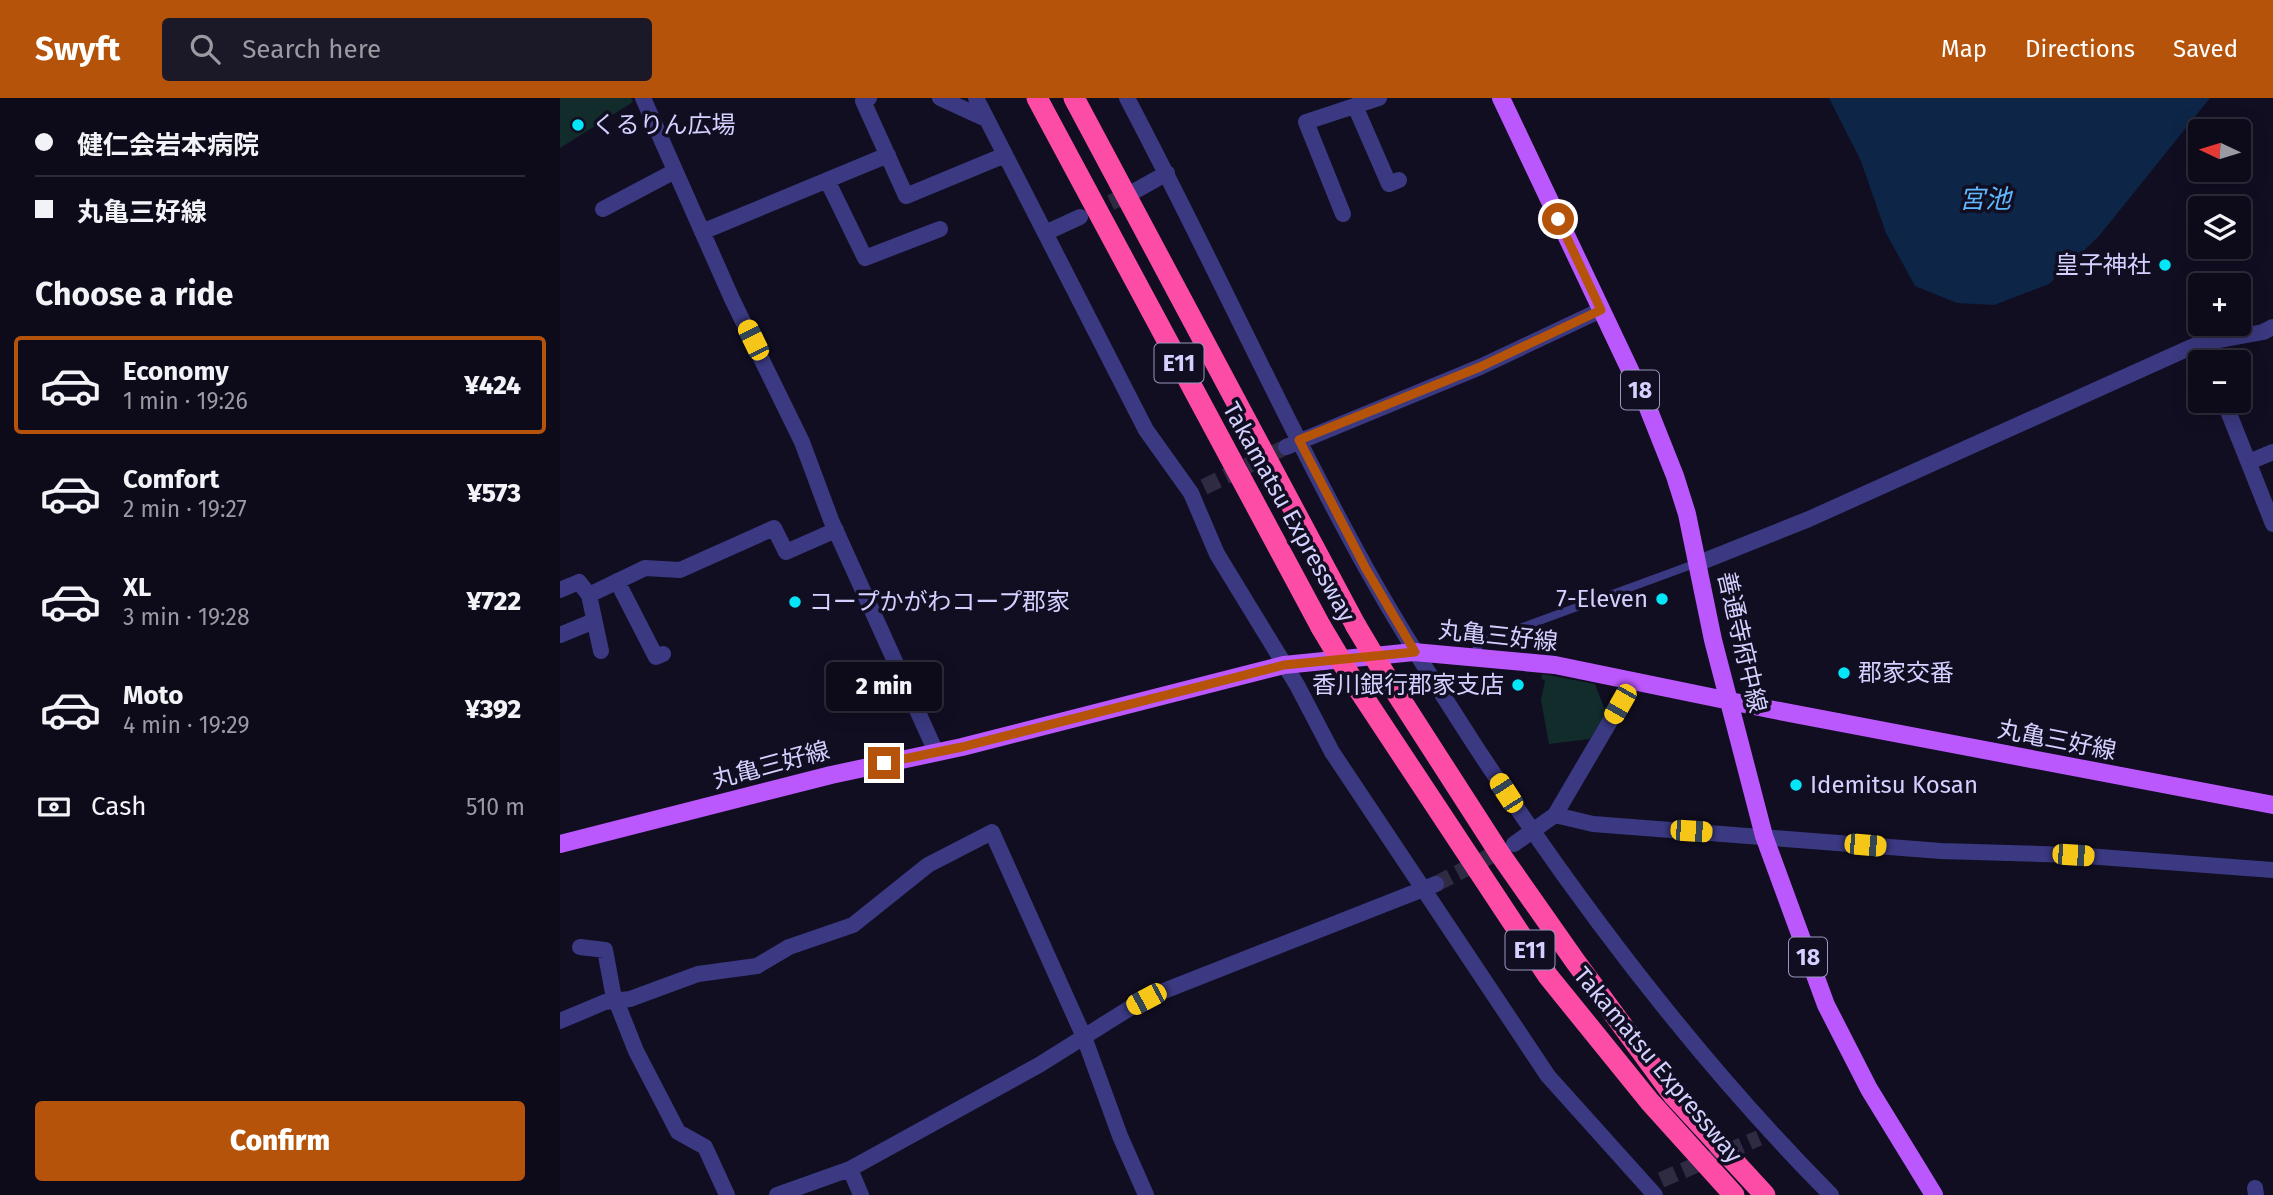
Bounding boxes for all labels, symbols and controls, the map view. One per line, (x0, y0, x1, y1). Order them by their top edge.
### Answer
search box (162, 18, 652, 81)
text: Swyft (35, 29, 120, 69)
icon: search (186, 30, 224, 68)
text: Search here (242, 34, 381, 65)
text: Map (1941, 35, 1987, 63)
text: Directions (2025, 35, 2135, 63)
text: Saved (2173, 35, 2238, 63)
place label: くるりん広場 (592, 111, 736, 139)
marker: くるりん広場 (570, 117, 586, 133)
north arrow (2188, 119, 2250, 182)
map controls (2188, 119, 2251, 413)
text: 健仁会岩本病院 (77, 130, 259, 161)
water label: 宮池 (1959, 184, 2014, 215)
button: layers (2188, 196, 2251, 259)
text: 丸亀三好線 (77, 197, 207, 228)
route start (1542, 203, 1574, 235)
place label: 皇子神社 (2055, 251, 2151, 279)
marker: 皇子神社 (2157, 257, 2173, 273)
button: + (2188, 273, 2251, 336)
text: Choose a ride (35, 275, 233, 313)
car (735, 317, 772, 363)
road number: E11 (1154, 344, 1204, 382)
button: − (2188, 350, 2251, 413)
icon: car (39, 354, 102, 417)
text: Economy (123, 356, 229, 387)
text: ¥424 (464, 370, 521, 401)
road number: 18 (1621, 370, 1659, 410)
text: 1 min · 19:26 (123, 387, 248, 415)
street label: Takamatsu Expressway (1217, 397, 1361, 627)
icon: car (39, 462, 102, 525)
text: Comfort (123, 464, 219, 495)
text: ¥573 (467, 478, 521, 509)
text: 2 min · 19:27 (123, 495, 247, 523)
street label: 善通寺府中線 (1712, 569, 1772, 715)
icon: car (39, 570, 102, 633)
text: XL (123, 572, 151, 603)
place label: 7-Eleven (1556, 585, 1648, 613)
text: ¥722 (467, 586, 521, 617)
place label: コープかがわコープ郡家 (809, 588, 1070, 616)
marker: 7-Eleven (1654, 591, 1670, 607)
marker: コープかがわコープ郡家 (787, 594, 803, 610)
text: 3 min · 19:28 (123, 603, 250, 631)
street label: 丸亀三好線 (1437, 616, 1559, 656)
place label: 郡家交番 (1858, 659, 1954, 687)
callout: 2 min (826, 662, 942, 710)
marker: 郡家交番 (1836, 665, 1852, 681)
place label: 香川銀行郡家支店 (1312, 671, 1504, 699)
text: 2 min (856, 672, 912, 700)
marker: 香川銀行郡家支店 (1510, 677, 1526, 693)
icon: car (39, 678, 102, 741)
text: Moto (123, 680, 183, 711)
car (1601, 681, 1640, 727)
text: ¥392 (465, 694, 521, 725)
text: 4 min · 19:29 (123, 711, 250, 739)
street label: 丸亀三好線 (1995, 715, 2119, 765)
street label: 丸亀三好線 (709, 736, 833, 794)
route end (868, 747, 900, 779)
car (1486, 770, 1527, 816)
place label: Idemitsu Kosan (1810, 771, 1978, 799)
marker: Idemitsu Kosan (1788, 777, 1804, 793)
icon: cash (35, 788, 73, 826)
text: Cash (91, 791, 147, 822)
text: 510 m (466, 793, 525, 821)
car (1670, 819, 1713, 843)
car (1844, 833, 1887, 857)
car (2052, 843, 2095, 867)
road number: E11 (1506, 930, 1555, 970)
road number: 18 (1789, 937, 1827, 976)
street label: Takamatsu Expressway (1568, 961, 1748, 1169)
car (1123, 980, 1170, 1018)
button: Confirm (35, 1101, 525, 1181)

